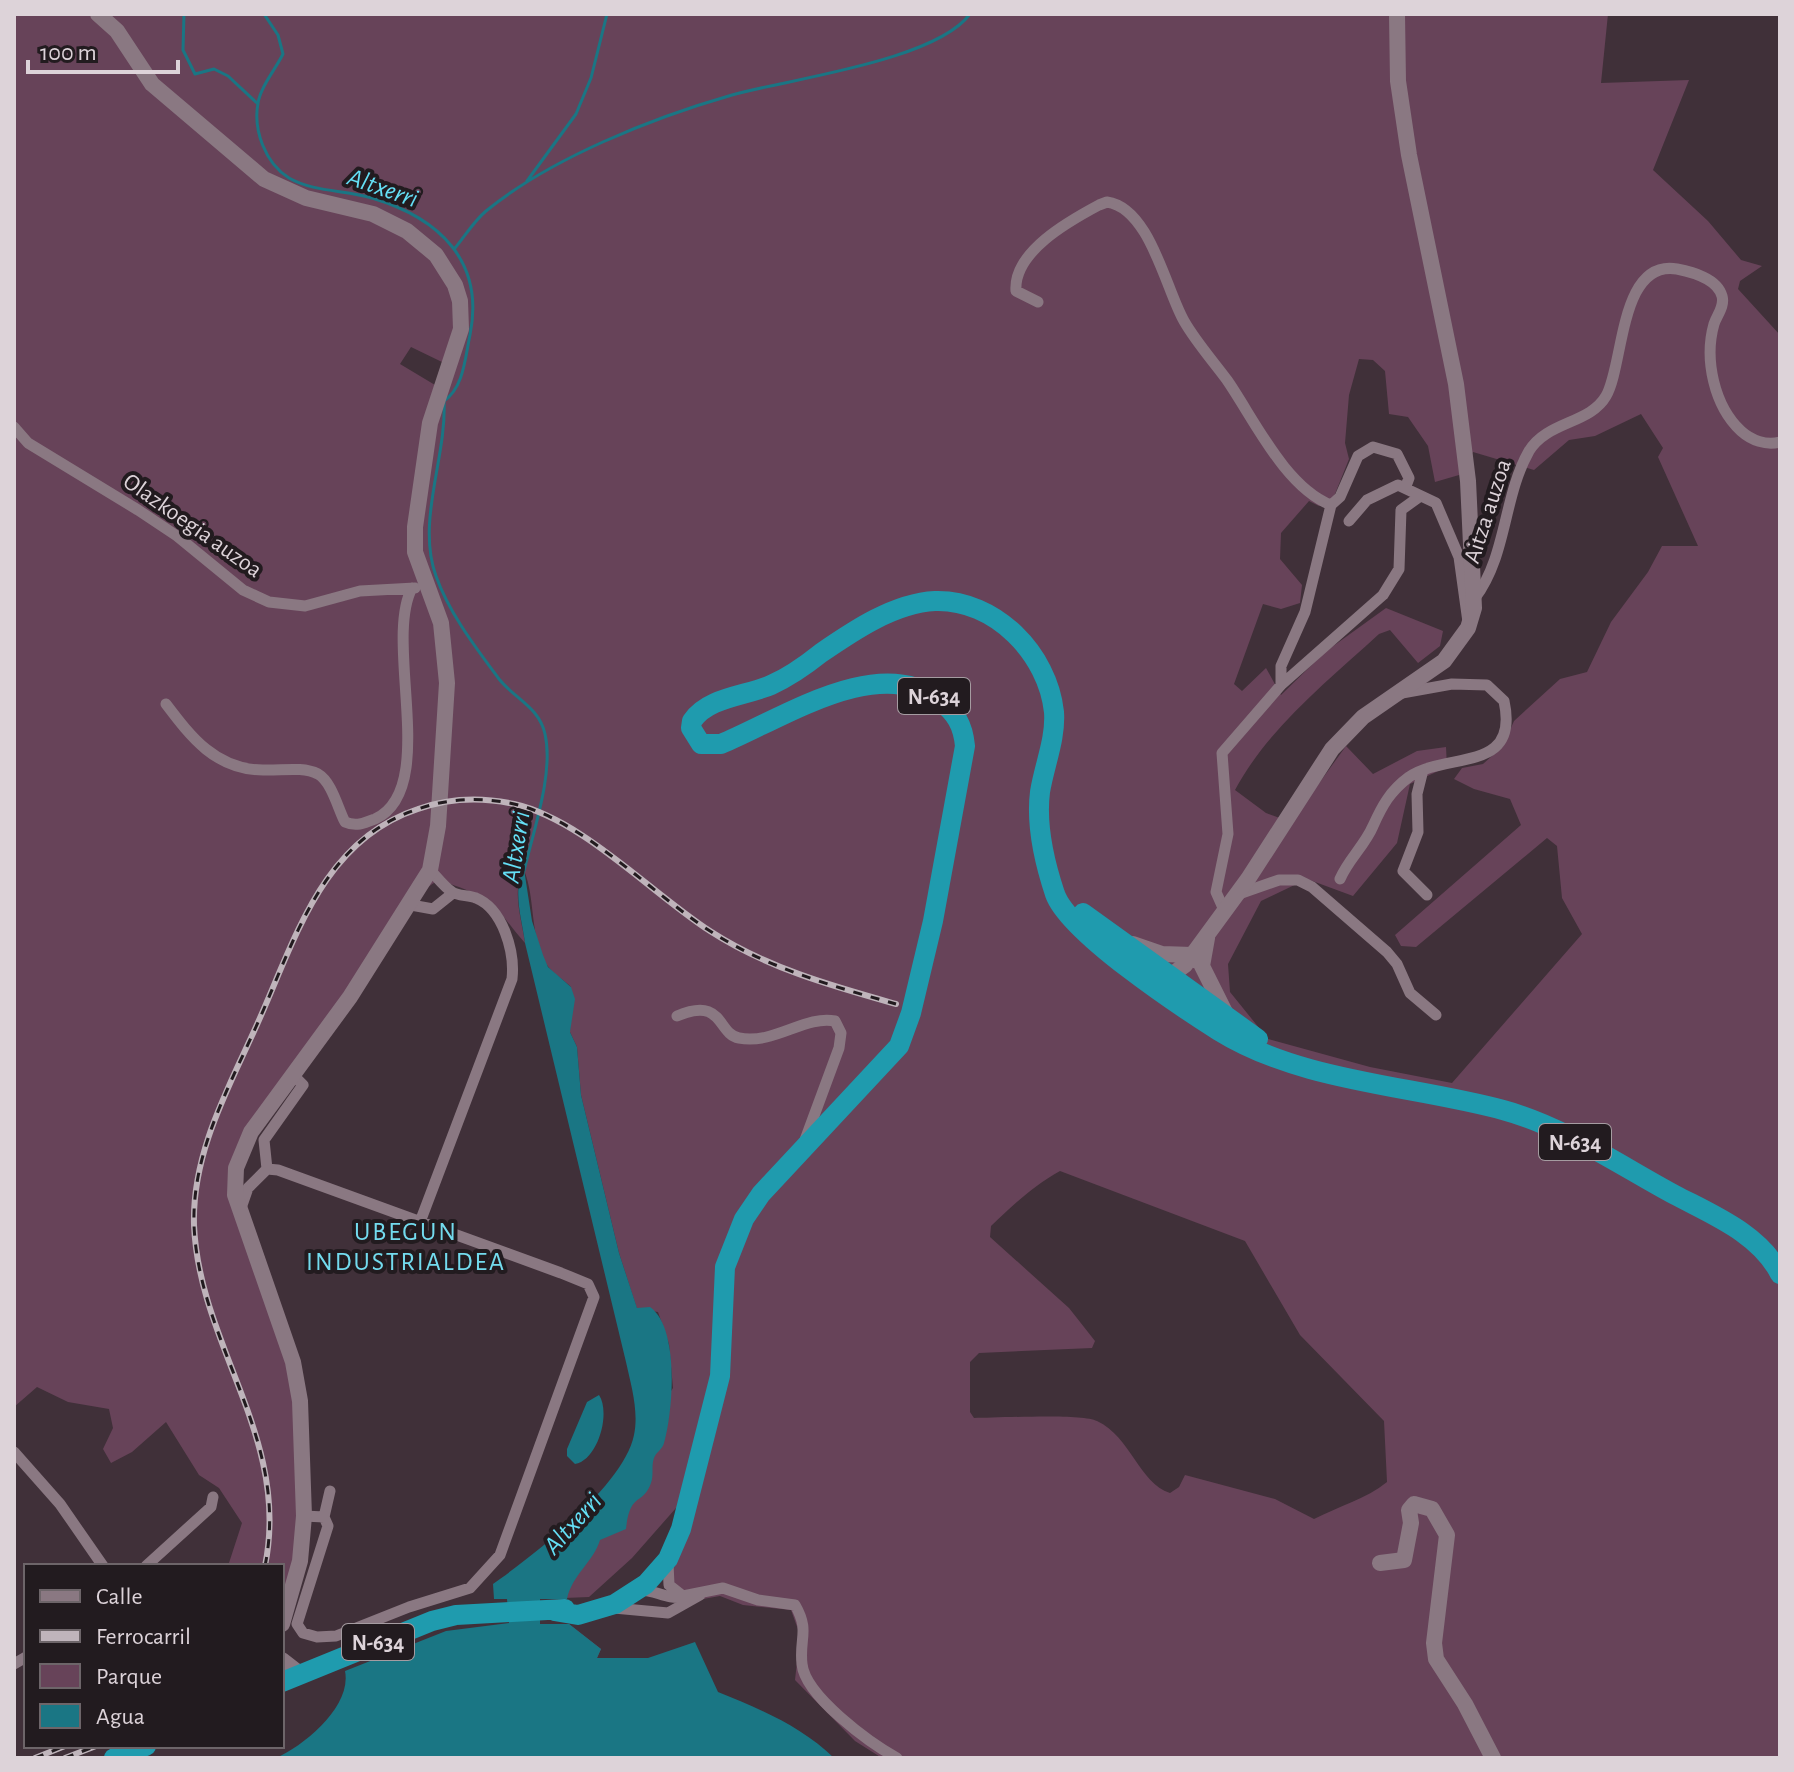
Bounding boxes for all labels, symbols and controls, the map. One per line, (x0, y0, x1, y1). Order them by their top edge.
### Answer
scale bar (28, 24, 178, 74)
text: 100 m (40, 41, 97, 65)
water label: Altxerri (343, 164, 421, 212)
street label: Aitza auzoa (1460, 456, 1516, 566)
street label: Olazkoegia auzoa (119, 469, 266, 583)
road number: N-634 (898, 678, 970, 714)
water label: Altxerri (497, 809, 535, 886)
road number: N-634 (1539, 1124, 1611, 1160)
district label: UBEGUN INDUSTRIALDEA (306, 1219, 506, 1275)
water label: Altxerri (538, 1488, 607, 1560)
legend (24, 1564, 284, 1748)
text: Calle (96, 1585, 143, 1609)
road number: N-634 (342, 1624, 414, 1660)
text: Ferrocarril (96, 1625, 191, 1649)
text: Parque (96, 1665, 162, 1689)
text: Agua (96, 1705, 145, 1729)

